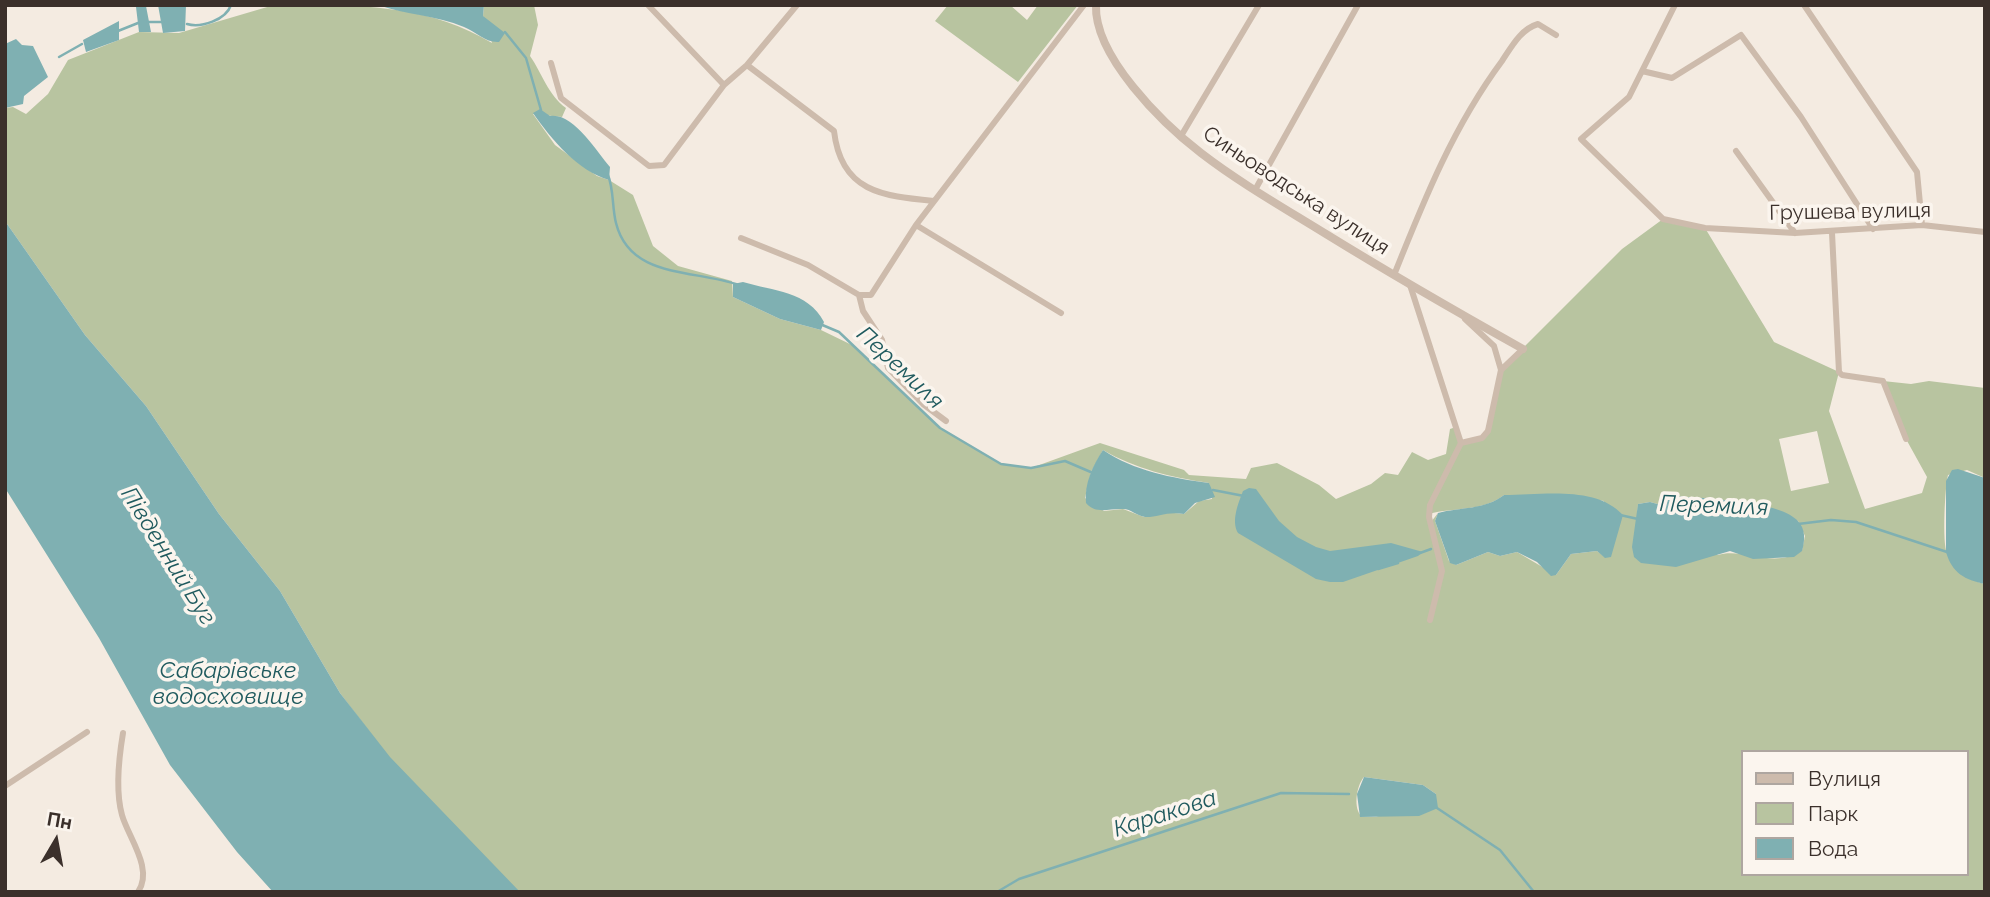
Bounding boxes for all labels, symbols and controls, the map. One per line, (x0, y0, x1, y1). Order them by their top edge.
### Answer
street label: Синьоводська вулиця (1198, 121, 1394, 261)
street label: Грушева вулиця (1769, 198, 1931, 226)
water label: Перемиля (851, 321, 949, 415)
water label: Південний Буг (115, 482, 221, 630)
water label: Перемиля (1659, 490, 1769, 522)
water label: Сабарівське водосховище (152, 657, 304, 711)
legend (1742, 750, 1969, 876)
text: Вулиця (1808, 766, 1881, 791)
water label: Каракова (1110, 784, 1220, 844)
text: Парк (1808, 801, 1858, 826)
north arrow (21, 806, 91, 876)
text: Пн (45, 807, 74, 833)
text: Вода (1808, 836, 1858, 861)

